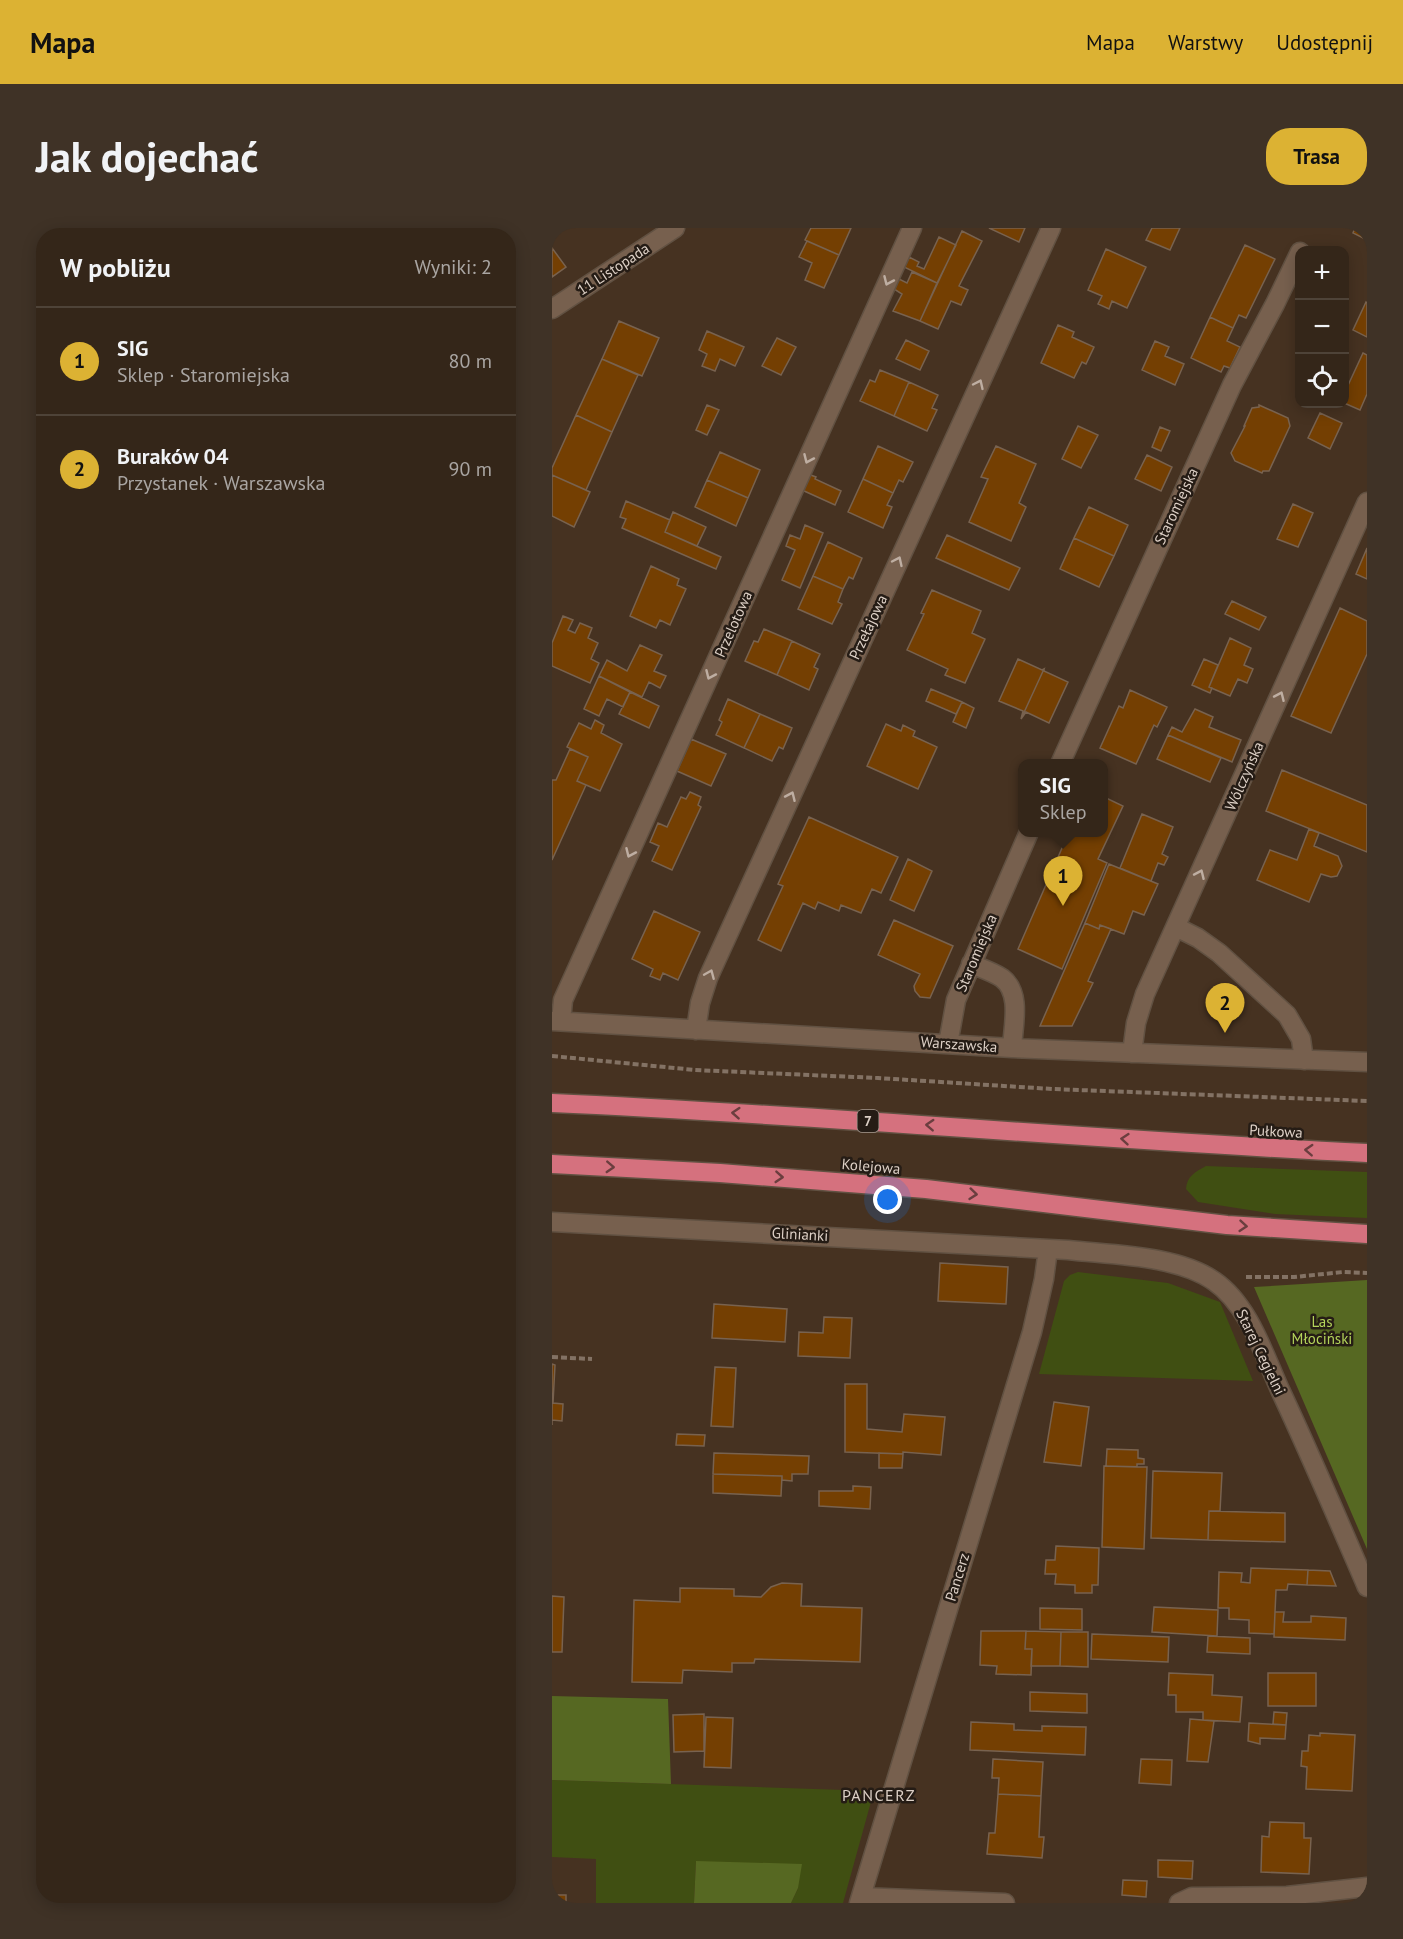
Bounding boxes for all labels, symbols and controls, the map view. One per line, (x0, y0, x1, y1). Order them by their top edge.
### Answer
text: Mapa (30, 24, 95, 61)
text: Mapa (1086, 29, 1135, 56)
text: Warstwy (1168, 29, 1243, 56)
text: Udostępnij (1276, 29, 1373, 56)
button: Trasa (1266, 128, 1367, 185)
text: Jak dojechać (36, 129, 259, 184)
street label: 11 Listopada (573, 239, 653, 299)
map controls (1295, 246, 1349, 408)
button: + (1295, 246, 1349, 300)
text: W pobliżu (60, 251, 171, 284)
text: Wyniki: 2 (415, 254, 492, 280)
one-way arrow (883, 275, 895, 286)
button: − (1295, 300, 1349, 354)
text: SIG (117, 334, 148, 362)
text: 1 (74, 348, 85, 374)
text: 80 m (449, 348, 492, 374)
button: locate (1295, 354, 1349, 408)
text: Sklep · Staromiejska (117, 362, 290, 388)
one-way arrow (972, 380, 984, 391)
text: Buraków 04 (117, 442, 228, 470)
one-way arrow (803, 453, 815, 464)
text: 2 (74, 456, 85, 482)
text: 90 m (449, 456, 492, 482)
street label: Staromiejska (1150, 465, 1202, 547)
text: Przystanek · Warszawska (117, 470, 326, 496)
one-way arrow (891, 557, 903, 568)
street label: Przelotowa (710, 588, 756, 660)
street label: Przełajowa (845, 592, 891, 662)
one-way arrow (705, 669, 717, 680)
one-way arrow (1273, 691, 1285, 702)
street label: Wólczyńska (1220, 739, 1268, 813)
popup (1018, 759, 1108, 837)
text: SIG (1039, 771, 1071, 799)
one-way arrow (783, 791, 795, 802)
text: Sklep (1039, 799, 1087, 825)
one-way arrow (625, 846, 637, 857)
pin: 1 (1044, 856, 1082, 906)
one-way arrow (1192, 869, 1204, 880)
street label: Staromiejska (951, 911, 1001, 995)
one-way arrow (703, 969, 715, 980)
pin: 2 (1206, 984, 1244, 1033)
street label: Warszawska (920, 1032, 998, 1056)
one-way arrow (731, 1106, 740, 1119)
road number: 7 (858, 1110, 878, 1132)
one-way arrow (926, 1119, 935, 1132)
street label: Pułkowa (1249, 1120, 1303, 1142)
one-way arrow (1120, 1133, 1129, 1146)
one-way arrow (1304, 1144, 1313, 1157)
street label: Kolejowa (841, 1154, 901, 1178)
one-way arrow (606, 1160, 615, 1173)
one-way arrow (774, 1170, 783, 1183)
your location (873, 1185, 902, 1214)
one-way arrow (968, 1187, 977, 1200)
one-way arrow (1239, 1220, 1248, 1233)
street label: Glinianki (771, 1223, 829, 1245)
street label: Starej Cegielni (1232, 1306, 1290, 1398)
park label: Las Młociński (1292, 1312, 1352, 1348)
street label: Pancerz (941, 1551, 973, 1603)
district label: PANCERZ (842, 1785, 916, 1805)

